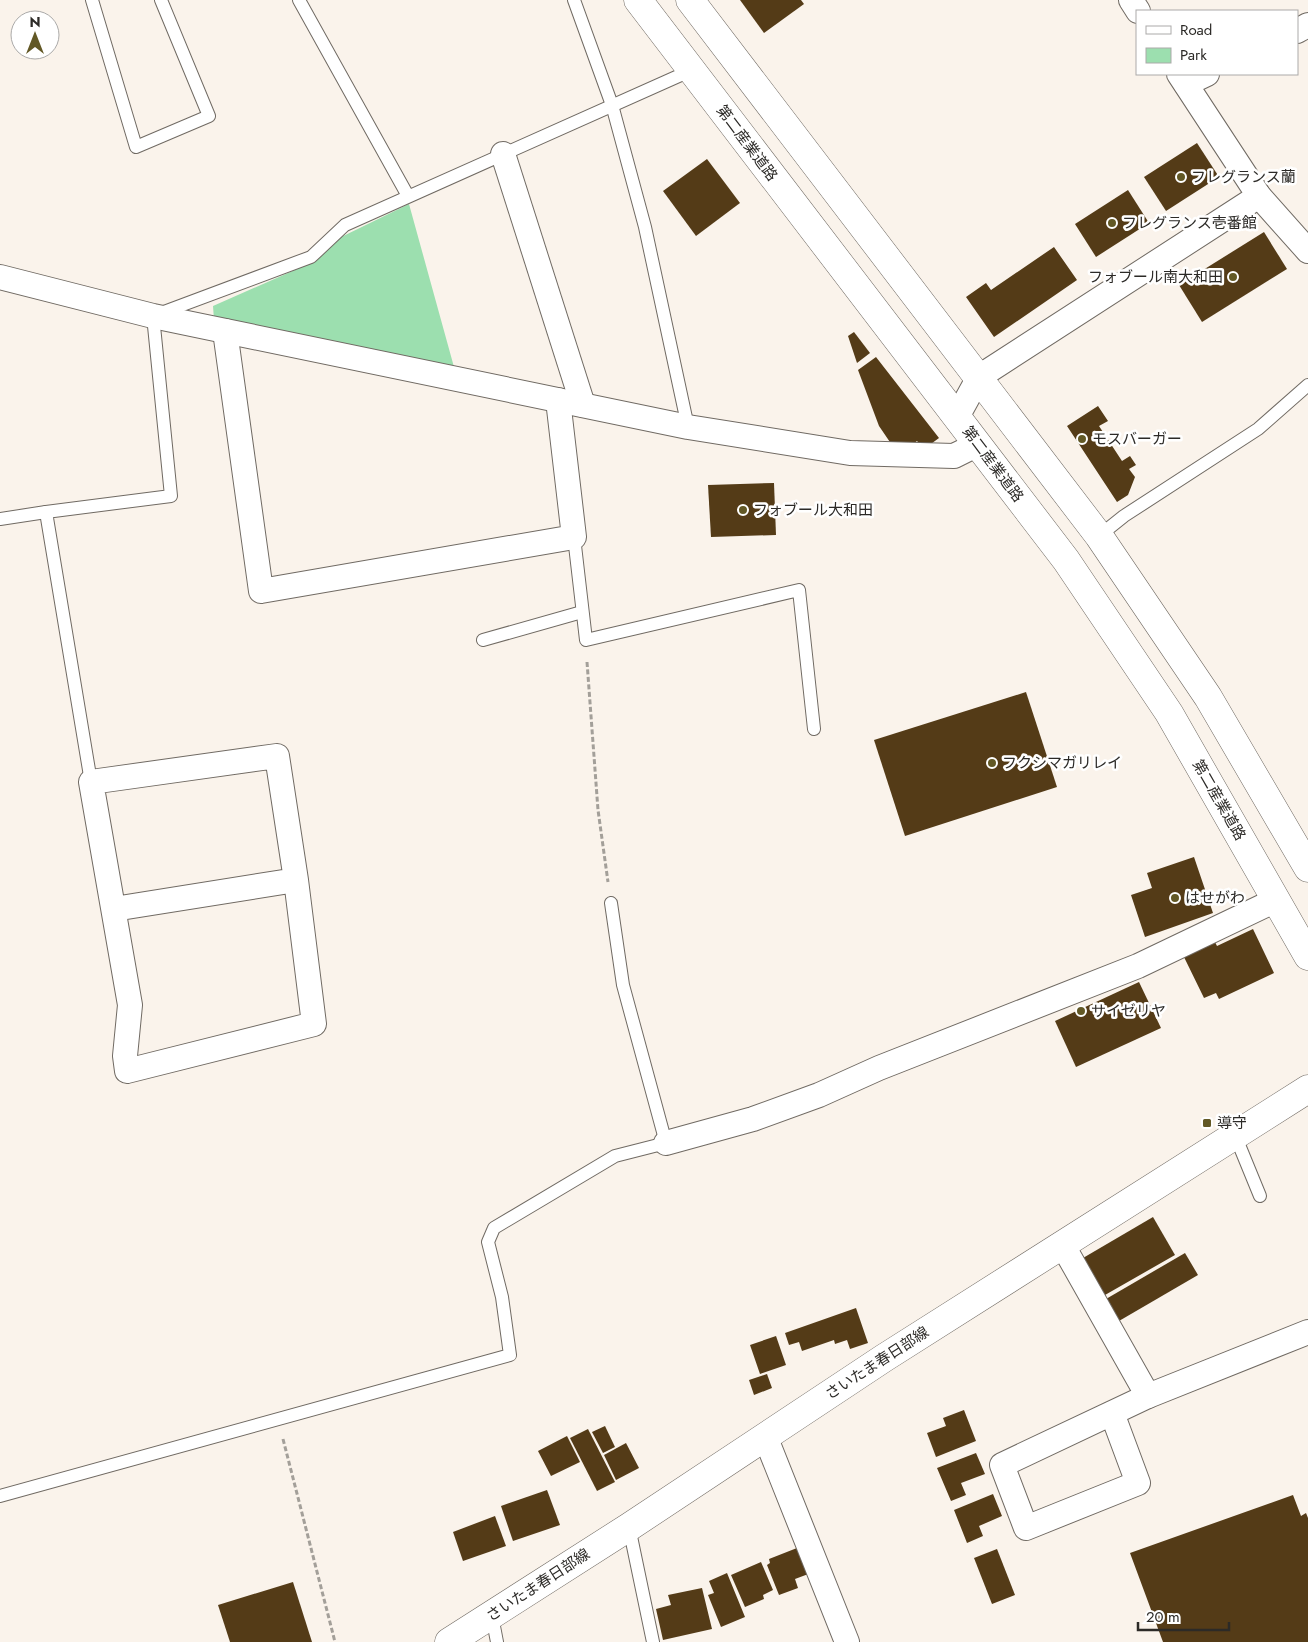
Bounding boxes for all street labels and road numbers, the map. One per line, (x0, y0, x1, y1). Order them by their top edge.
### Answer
street label: 第二産業道路 (711, 100, 783, 186)
street label: 第二産業道路 (957, 421, 1029, 507)
street label: 第二産業道路 (1187, 756, 1251, 844)
street label: さいたま春日部線 (821, 1321, 933, 1405)
street label: さいたま春日部線 (482, 1543, 594, 1627)

